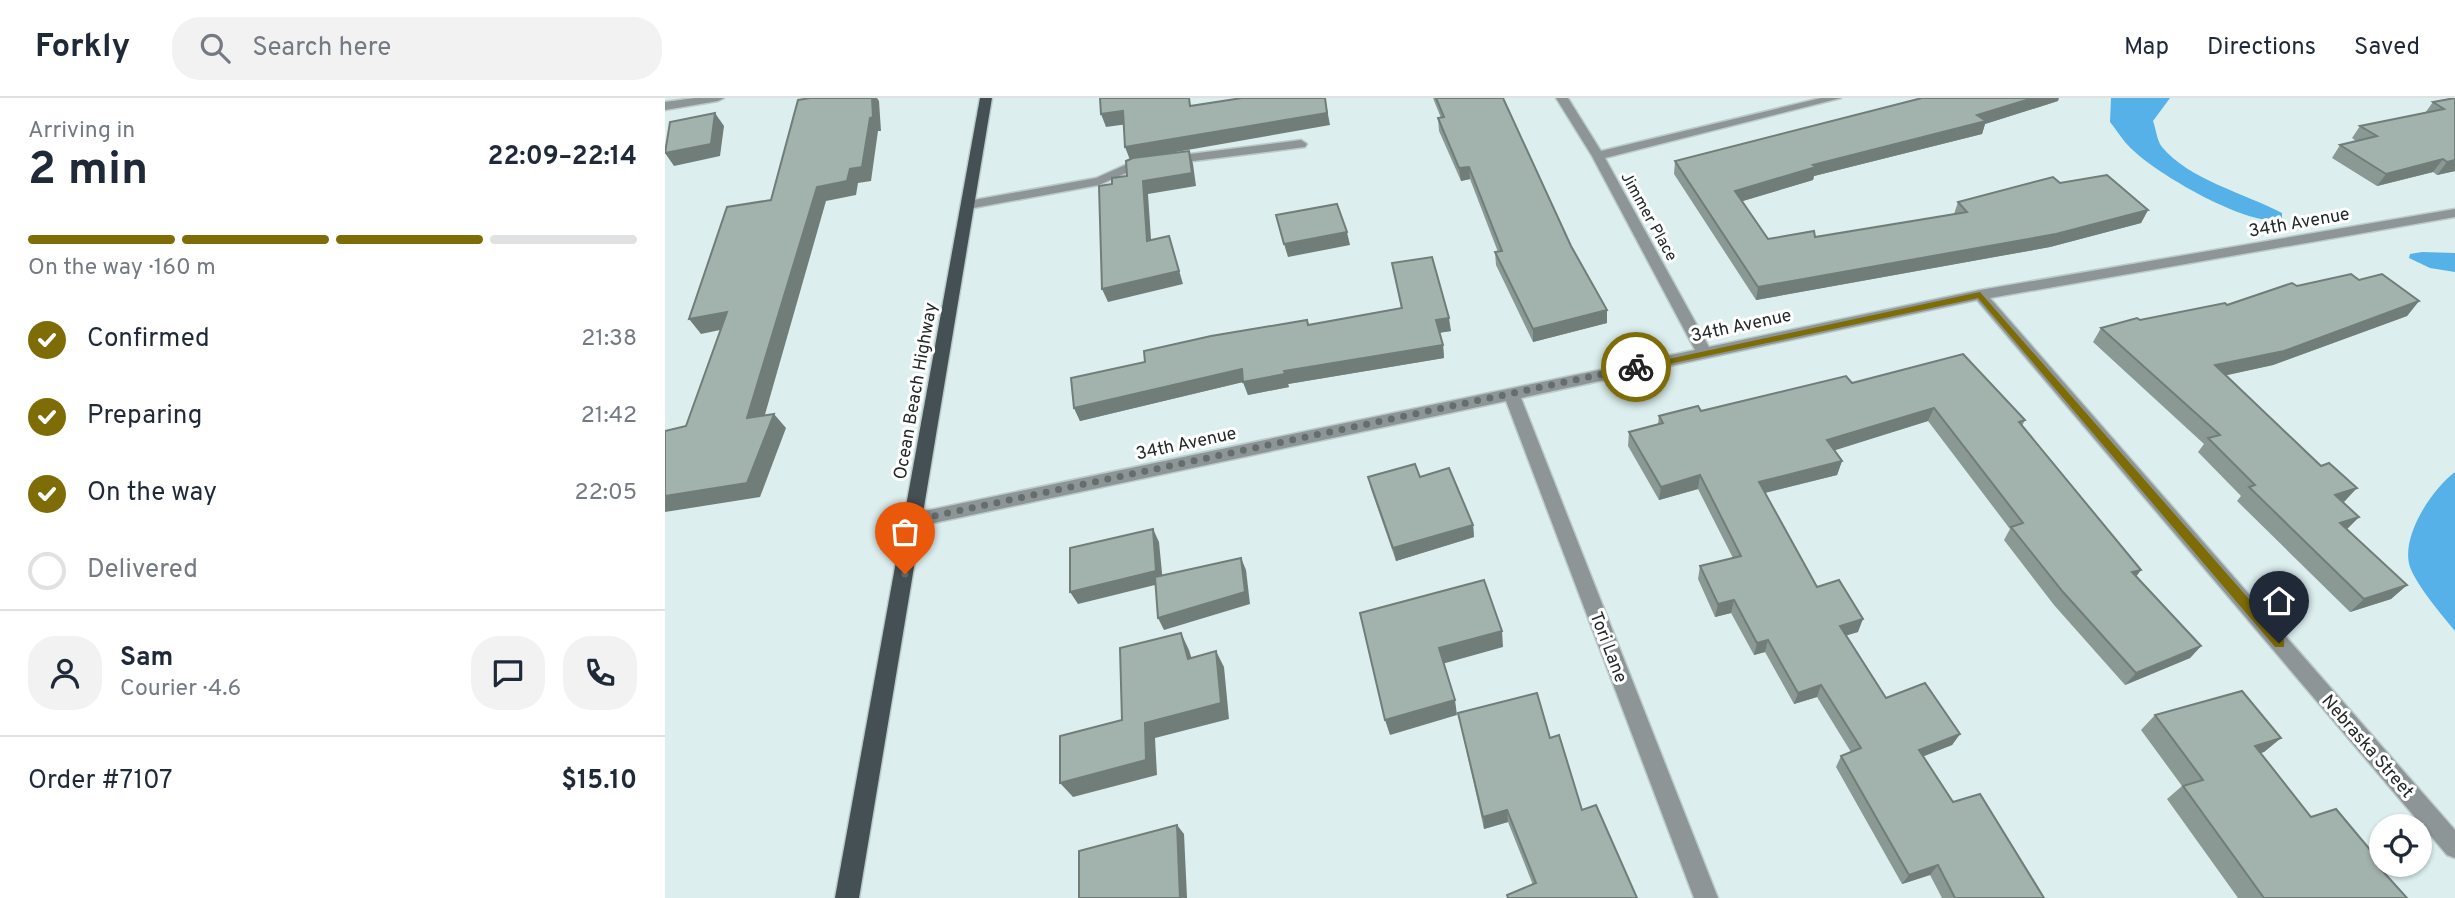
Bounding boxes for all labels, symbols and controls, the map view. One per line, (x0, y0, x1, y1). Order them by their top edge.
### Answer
search box (172, 17, 662, 80)
text: Forkly (35, 27, 130, 69)
icon: search (196, 29, 234, 67)
text: Search here (252, 32, 391, 65)
text: Map (2124, 33, 2169, 63)
text: Directions (2207, 33, 2316, 63)
text: Saved (2354, 33, 2420, 63)
text: Arriving in (28, 117, 135, 146)
text: 22:09–22:14 (488, 141, 637, 174)
text: 2 min (28, 142, 148, 201)
street label: Jimmer Place (1616, 169, 1681, 265)
street label: 34th Avenue (2247, 203, 2352, 244)
text: On the way · 160 m (28, 254, 216, 283)
street label: Ocean Beach Highway (890, 301, 943, 482)
street label: 34th Avenue (1689, 305, 1794, 348)
icon: check (28, 321, 66, 359)
text: Confirmed (87, 323, 210, 356)
text: 21:38 (581, 325, 637, 354)
courier (1601, 332, 1671, 402)
icon: bike (1617, 348, 1655, 386)
icon: check (28, 398, 66, 436)
text: Preparing (87, 400, 202, 433)
text: 21:42 (581, 402, 637, 431)
street label: 34th Avenue (1134, 423, 1239, 466)
icon: check (28, 475, 66, 513)
text: On the way (87, 477, 217, 510)
text: 22:05 (575, 479, 637, 508)
pin (875, 502, 935, 574)
icon: bag (886, 513, 924, 551)
text: Delivered (87, 554, 198, 587)
pin (2249, 571, 2309, 643)
icon: home (2260, 582, 2298, 620)
street label: Tori Lane (1584, 609, 1632, 686)
button: person (28, 636, 102, 710)
button: chat (471, 636, 545, 710)
button: phone (563, 636, 637, 710)
text: Sam (120, 642, 173, 675)
text: Courier · 4.6 (120, 675, 241, 704)
street label: Nebraska Street (2316, 691, 2418, 803)
text: Order #7107 (28, 765, 173, 798)
text: $15.10 (561, 765, 637, 798)
map controls (2369, 814, 2432, 877)
button: locate (2369, 814, 2432, 877)

